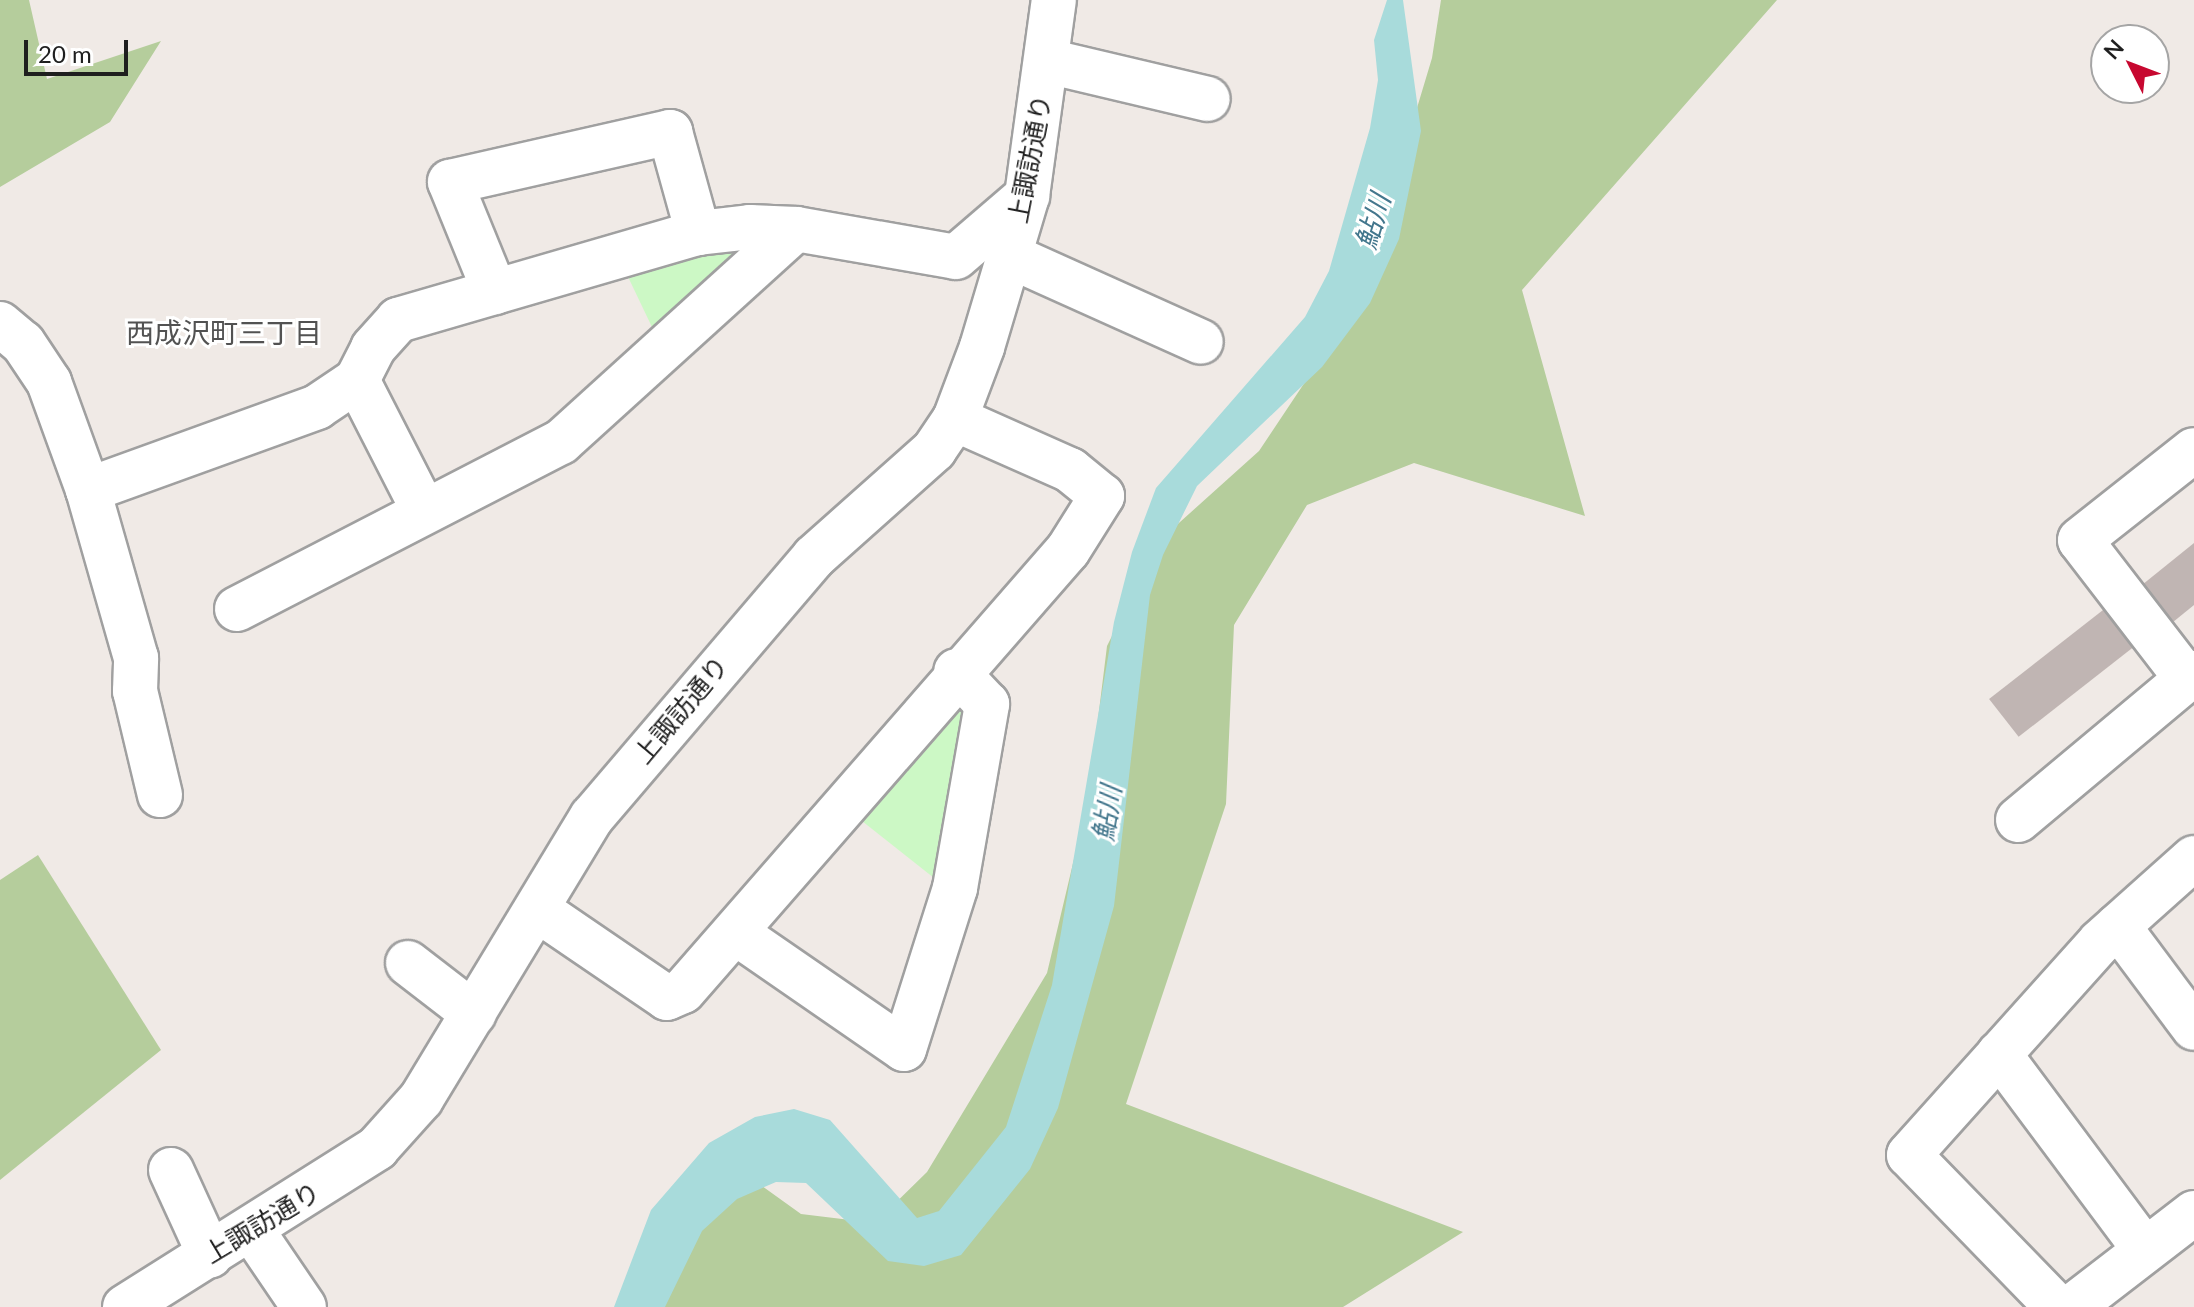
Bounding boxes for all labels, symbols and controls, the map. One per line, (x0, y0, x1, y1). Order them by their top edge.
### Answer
scale bar (28, 24, 132, 74)
north arrow (2090, 24, 2170, 104)
text: N (2098, 34, 2129, 64)
text: 20 m (38, 39, 92, 68)
street label: 上諏訪通り (1002, 92, 1058, 226)
water label: 鮎川 (1348, 189, 1396, 253)
district label: 西成沢町三丁目 (126, 315, 322, 349)
street label: 上諏訪通り (627, 650, 735, 770)
water label: 鮎川 (1085, 783, 1127, 843)
street label: 上諏訪通り (198, 1176, 326, 1270)

